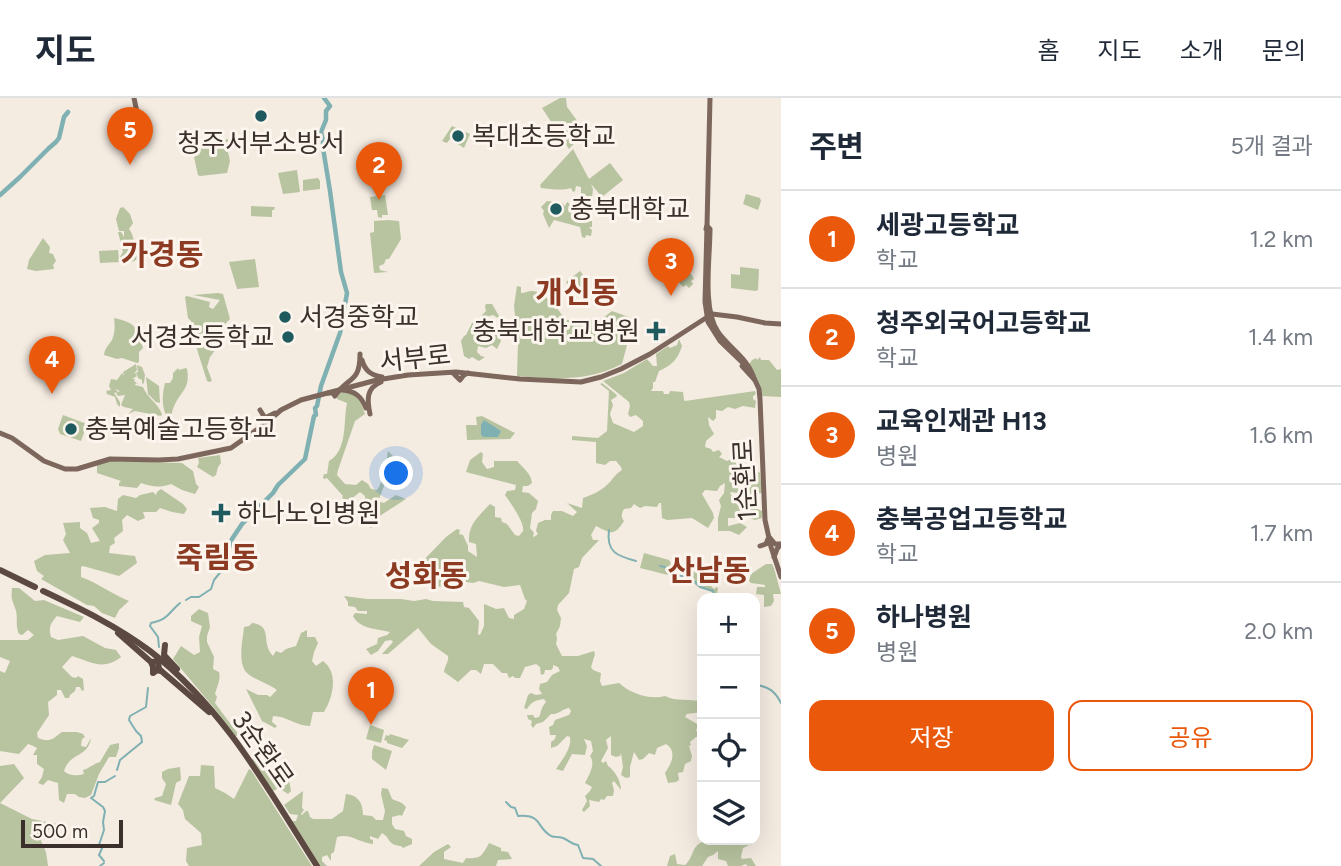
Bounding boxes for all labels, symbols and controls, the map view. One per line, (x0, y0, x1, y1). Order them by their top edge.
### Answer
text: 지도 (35, 31, 96, 70)
text: 홈 (1037, 36, 1059, 65)
text: 지도 (1097, 36, 1142, 65)
text: 소개 (1180, 36, 1224, 65)
text: 문의 (1262, 36, 1306, 65)
pin: 5 (107, 107, 153, 165)
marker: 청주서부소방서 (253, 108, 269, 124)
place label: 복대초등학교 (472, 120, 616, 152)
place label: 청주서부소방서 (177, 127, 345, 159)
marker: 복대초등학교 (450, 128, 466, 144)
text: 주변 (809, 128, 864, 165)
text: 5개 결과 (1231, 132, 1313, 160)
pin: 2 (356, 142, 402, 200)
place label: 충북대학교 (570, 193, 690, 225)
marker: 충북대학교 (548, 201, 564, 217)
text: 세광고등학교 (876, 209, 1020, 241)
text: 1 (827, 225, 837, 253)
text: 1.2 km (1249, 225, 1313, 253)
district label: 가경동 (121, 236, 203, 273)
pin: 3 (648, 238, 694, 296)
text: 학교 (876, 246, 918, 274)
district label: 개신동 (536, 274, 618, 311)
place label: 서경중학교 (299, 301, 419, 333)
text: 청주외국어고등학교 (876, 307, 1091, 339)
marker: 서경중학교 (277, 309, 293, 325)
place label: 충북대학교병원 (473, 315, 640, 347)
place label: 서경초등학교 (130, 321, 274, 353)
marker: 충북대학교병원 (646, 321, 666, 341)
text: 2 (825, 323, 839, 351)
text: 1.4 km (1248, 323, 1313, 351)
marker: 서경초등학교 (280, 329, 296, 345)
pin: 4 (29, 336, 75, 394)
street label: 서부로 (378, 338, 452, 378)
text: 학교 (876, 344, 918, 372)
text: 교육인재관 H13 (876, 405, 1047, 437)
place label: 충북예술고등학교 (85, 413, 276, 445)
marker: 충북예술고등학교 (63, 421, 79, 437)
text: 3 (826, 421, 838, 449)
text: 1.6 km (1249, 421, 1313, 449)
street label: 1순환로 (727, 438, 763, 522)
text: 병원 (876, 442, 918, 470)
your location (379, 456, 413, 490)
place label: 하나노인병원 (237, 497, 381, 529)
marker: 하나노인병원 (211, 503, 231, 523)
text: 충북공업고등학교 (876, 503, 1067, 535)
text: 4 (825, 519, 839, 547)
text: 1.7 km (1250, 519, 1313, 547)
district label: 죽림동 (176, 539, 258, 576)
text: 학교 (876, 540, 918, 568)
district label: 산남동 (668, 552, 750, 589)
district label: 성화동 (385, 557, 467, 594)
map controls (697, 593, 760, 845)
button: + (697, 593, 760, 656)
text: 하나병원 (876, 601, 972, 633)
text: 5 (825, 617, 839, 645)
text: 2.0 km (1244, 617, 1313, 645)
text: 병원 (876, 638, 918, 666)
button: − (697, 656, 760, 719)
pin: 1 (348, 667, 394, 725)
button: 저장 (809, 700, 1054, 771)
button: 공유 (1068, 700, 1313, 771)
street label: 3순환로 (225, 705, 301, 793)
button: locate (697, 719, 760, 782)
button: layers (697, 782, 760, 845)
scale bar (21, 817, 122, 849)
text: 500 m (32, 820, 88, 843)

